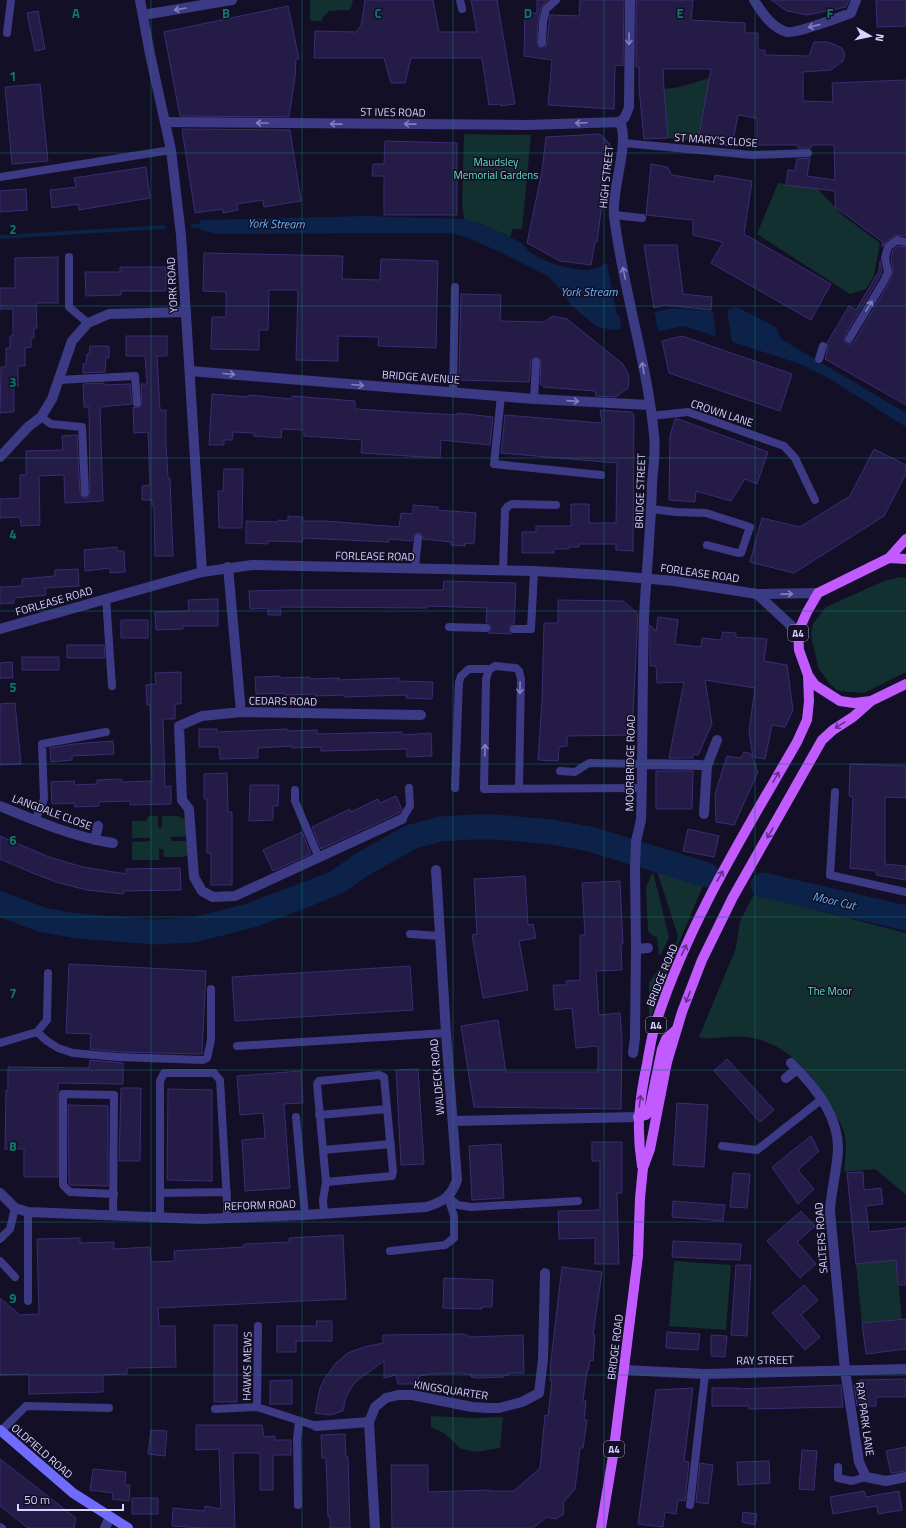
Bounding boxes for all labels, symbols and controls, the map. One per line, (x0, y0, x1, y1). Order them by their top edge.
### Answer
text: A (72, 3, 80, 23)
text: B (222, 3, 230, 23)
text: C (374, 3, 382, 23)
text: D (524, 3, 532, 23)
text: E (676, 3, 684, 23)
text: F (827, 3, 834, 23)
one-way arrow (174, 5, 187, 13)
north arrow (850, 16, 890, 56)
one-way arrow (808, 22, 821, 30)
one-way arrow (626, 32, 633, 45)
text: N (871, 33, 888, 43)
text: 1 (9, 66, 17, 86)
street label: ST IVES ROAD (360, 103, 426, 121)
one-way arrow (256, 119, 269, 127)
one-way arrow (330, 120, 343, 127)
one-way arrow (404, 120, 417, 128)
one-way arrow (575, 120, 588, 127)
street label: ST MARY'S CLOSE (674, 129, 758, 151)
street label: HIGH STREET (595, 145, 617, 209)
park label: Maudsley Memorial Gardens (454, 154, 538, 183)
water label: York Stream (247, 214, 305, 234)
text: 2 (9, 219, 17, 239)
street label: YORK ROAD (163, 257, 181, 313)
one-way arrow (620, 266, 628, 279)
water label: York Stream (560, 282, 618, 301)
one-way arrow (865, 301, 873, 312)
one-way arrow (639, 362, 647, 375)
street label: BRIDGE AVENUE (382, 366, 460, 388)
one-way arrow (222, 370, 235, 377)
text: 3 (9, 372, 17, 392)
one-way arrow (351, 381, 364, 388)
street label: CROWN LANE (689, 395, 755, 431)
one-way arrow (566, 397, 579, 404)
street label: BRIDGE STREET (631, 453, 649, 529)
text: 4 (9, 524, 17, 544)
street label: FORLEASE ROAD (335, 547, 415, 565)
street label: FORLEASE ROAD (659, 560, 741, 586)
street label: FORLEASE ROAD (14, 582, 94, 620)
one-way arrow (780, 590, 793, 598)
road number: A4 (788, 625, 808, 641)
text: 5 (9, 677, 17, 697)
one-way arrow (517, 681, 524, 694)
street label: CEDARS ROAD (249, 692, 317, 710)
street label: MOORBRIDGE ROAD (621, 715, 639, 811)
one-way arrow (835, 721, 846, 729)
one-way arrow (481, 744, 489, 757)
one-way arrow (773, 772, 781, 784)
street label: LANGDALE CLOSE (10, 790, 94, 834)
one-way arrow (765, 827, 773, 839)
text: 6 (9, 830, 17, 850)
one-way arrow (717, 870, 724, 882)
water label: Moor Cut (811, 886, 859, 915)
street label: BRIDGE ROAD (642, 941, 682, 1009)
one-way arrow (681, 945, 688, 957)
text: 7 (9, 983, 17, 1003)
park label: The Moor (808, 983, 852, 999)
one-way arrow (683, 990, 691, 1002)
road number: A4 (646, 1017, 666, 1033)
street label: WALDECK ROAD (426, 1038, 448, 1116)
one-way arrow (636, 1095, 644, 1108)
text: 8 (9, 1136, 17, 1156)
street label: REFORM ROAD (224, 1196, 296, 1214)
street label: SALTERS ROAD (811, 1202, 831, 1274)
text: 9 (9, 1288, 17, 1308)
street label: BRIDGE ROAD (603, 1313, 627, 1381)
street label: HAWKS MEWS (238, 1331, 256, 1401)
street label: RAY STREET (736, 1351, 794, 1369)
street label: KINGSQUARTER (413, 1376, 490, 1404)
street label: RAY PARK LANE (852, 1381, 878, 1457)
street label: OLDFIELD ROAD (8, 1420, 76, 1482)
road number: A4 (604, 1441, 624, 1457)
scale bar (18, 1486, 123, 1512)
text: 50 m (24, 1490, 50, 1509)

